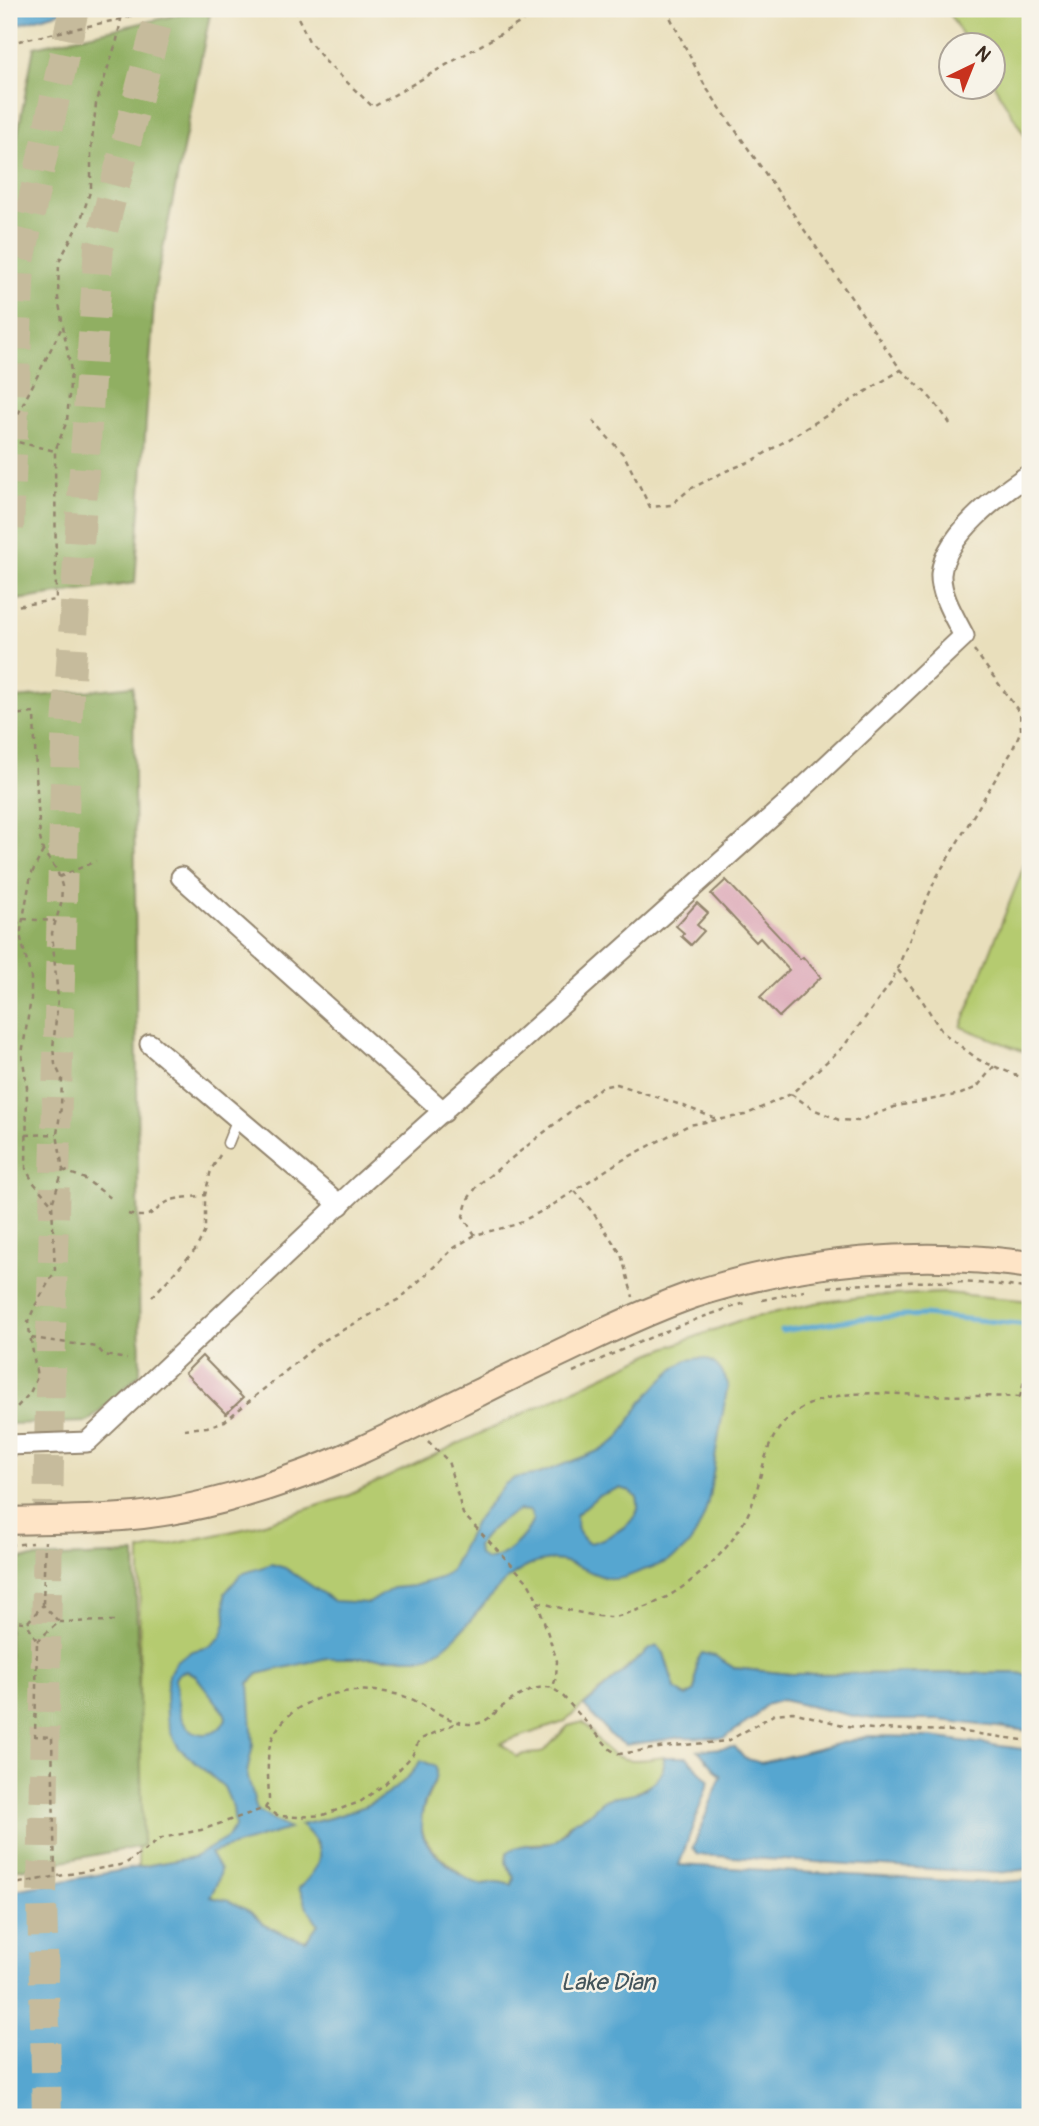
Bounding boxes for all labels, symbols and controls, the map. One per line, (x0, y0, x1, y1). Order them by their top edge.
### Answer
north arrow (937, 32, 1007, 102)
text: N (970, 41, 996, 68)
water label: Lake Dian (560, 1968, 657, 1997)

